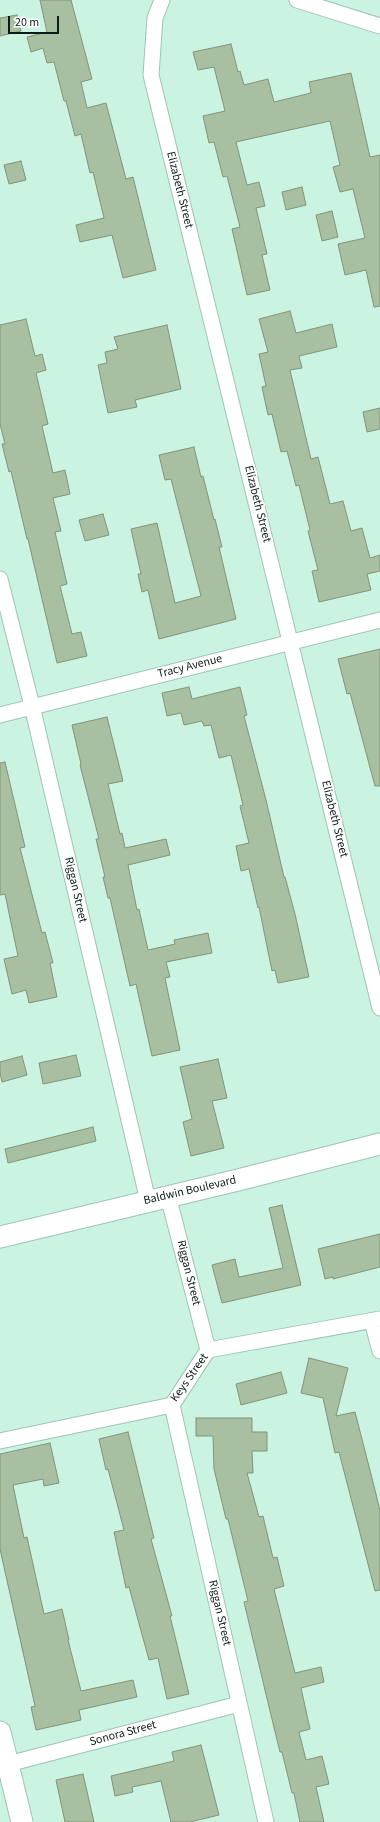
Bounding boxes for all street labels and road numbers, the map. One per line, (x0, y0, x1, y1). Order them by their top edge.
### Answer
street label: Elizabeth Street (162, 150, 196, 230)
street label: Elizabeth Street (240, 464, 274, 544)
street label: Tracy Avenue (156, 652, 224, 682)
street label: Elizabeth Street (317, 779, 351, 859)
street label: Riggan Street (60, 856, 90, 924)
street label: Baldwin Boulevard (142, 1173, 238, 1209)
street label: Riggan Street (173, 1239, 203, 1307)
street label: Keys Street (168, 1351, 212, 1405)
street label: Riggan Street (204, 1579, 234, 1647)
street label: Sonora Street (88, 1718, 158, 1750)

